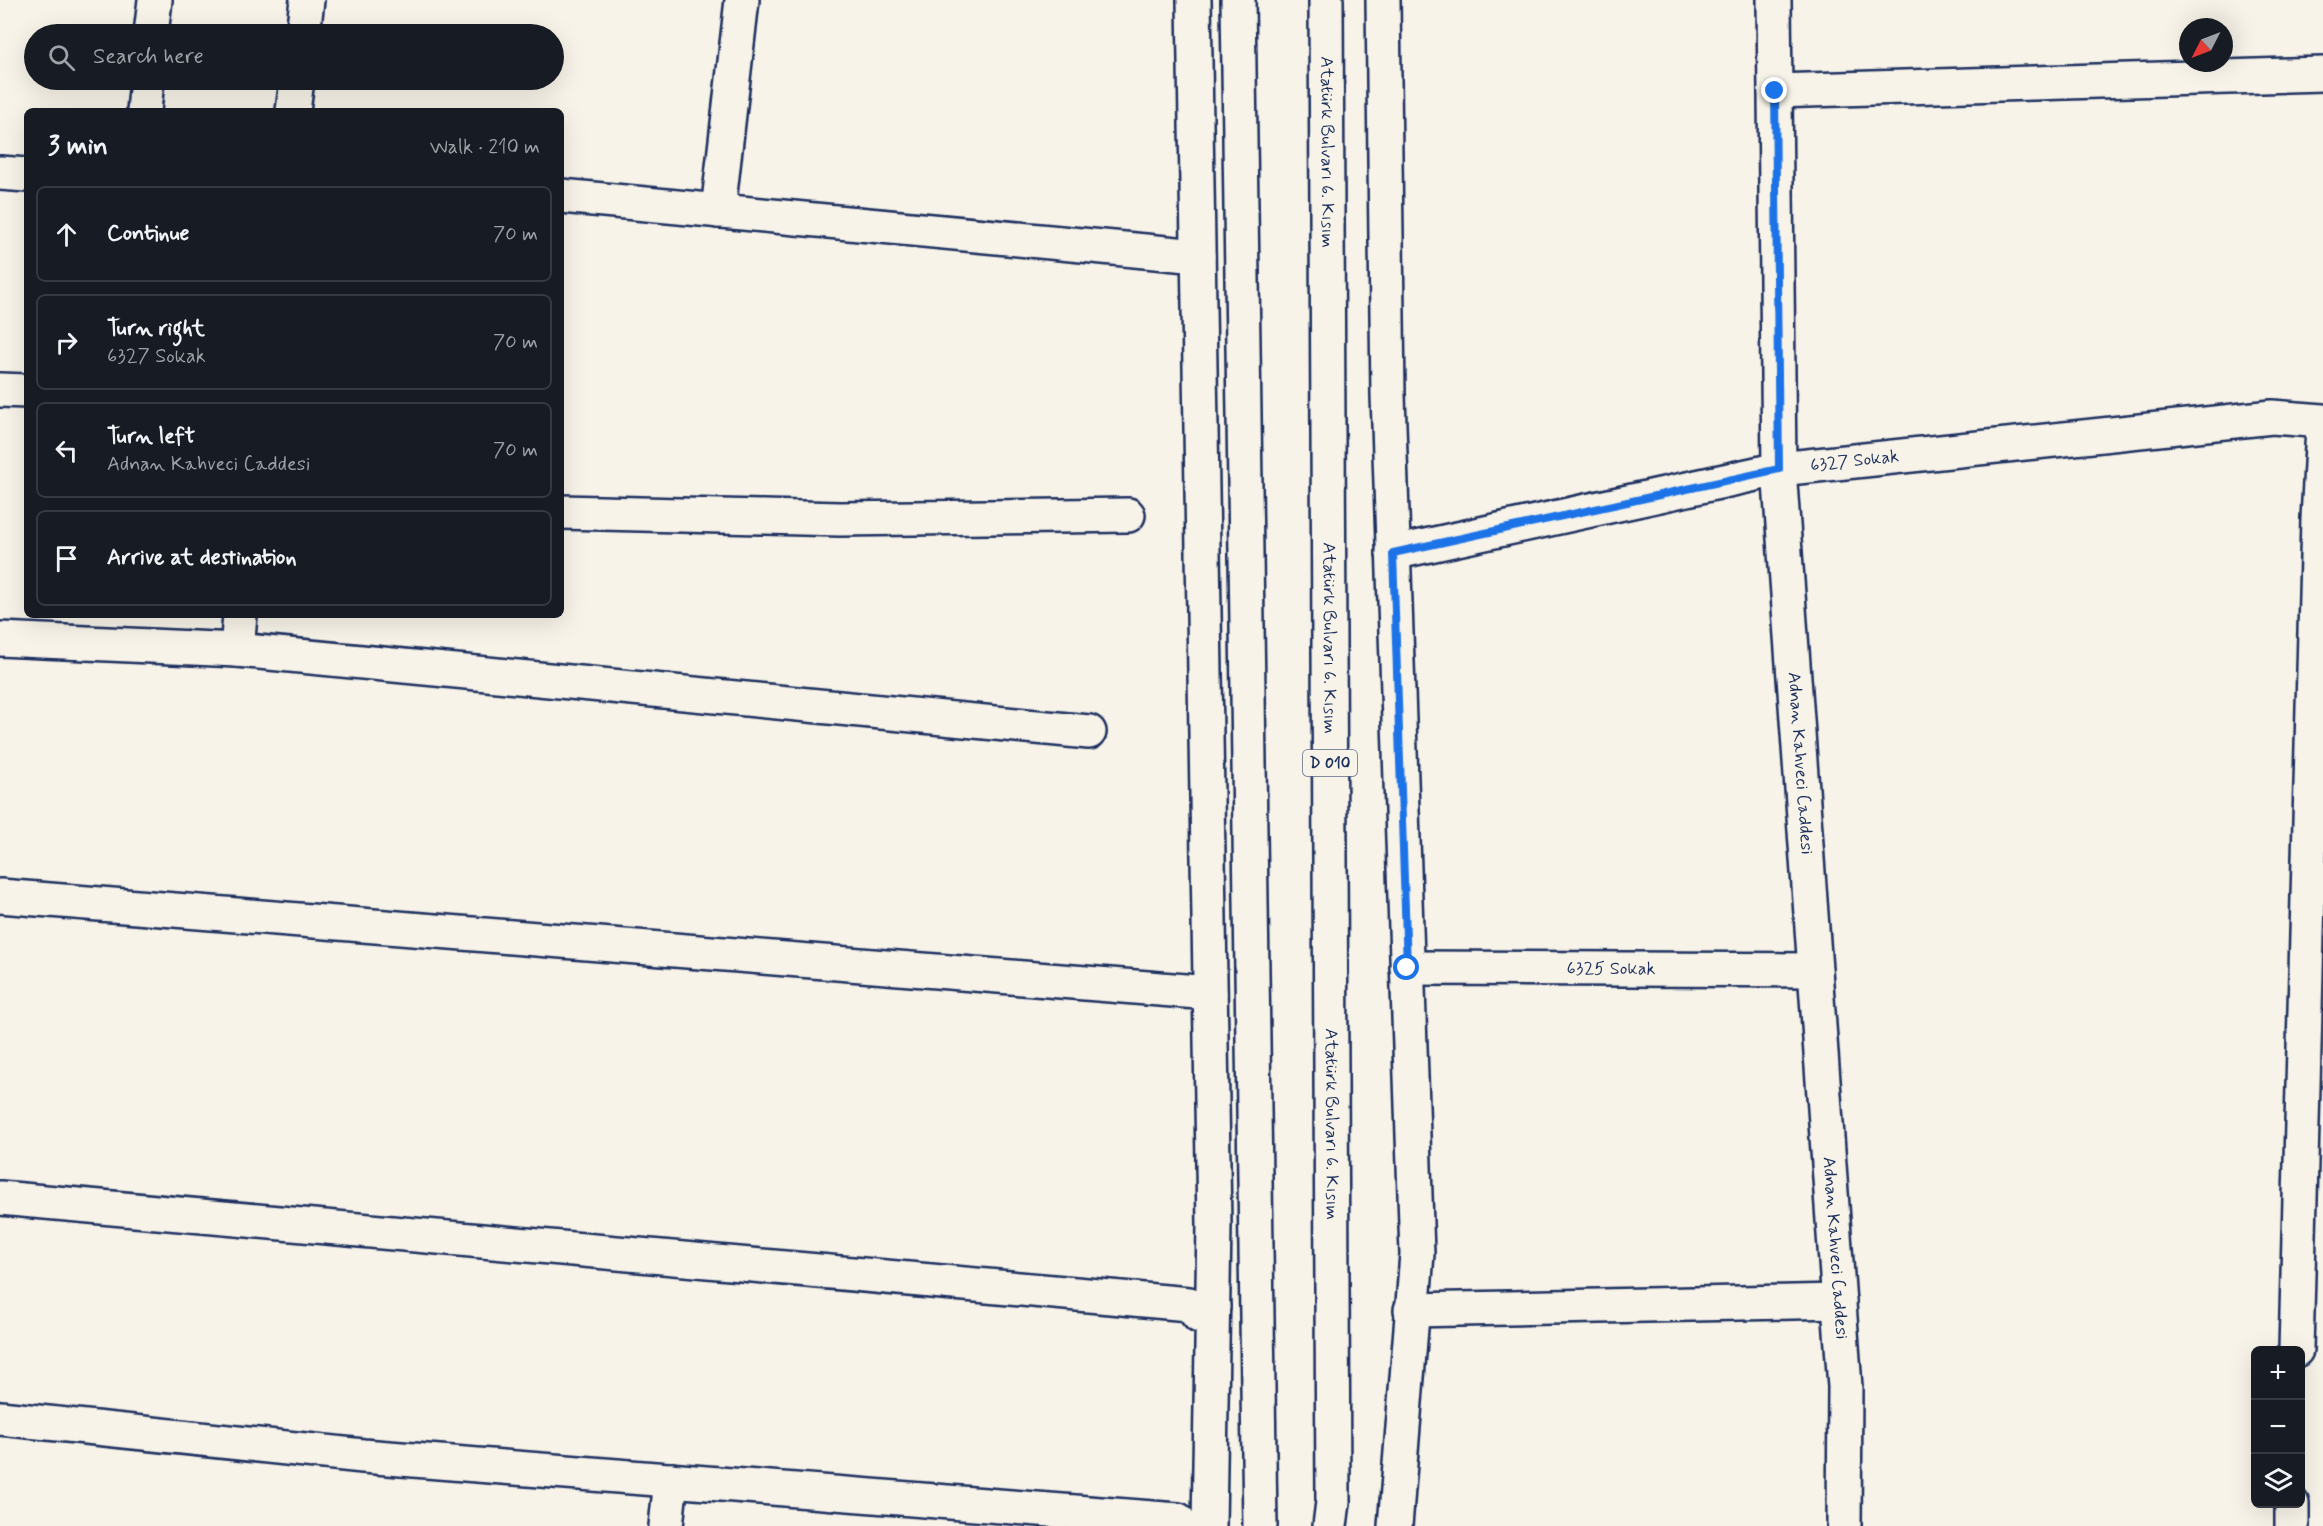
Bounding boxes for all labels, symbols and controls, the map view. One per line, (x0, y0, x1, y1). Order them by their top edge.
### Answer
north arrow (2179, 18, 2233, 72)
search box (24, 24, 564, 90)
icon: search (45, 41, 78, 74)
text: Search here (93, 43, 204, 71)
street label: Atatürk Bulvarı 6. Kısım (1314, 56, 1339, 248)
route end (1761, 77, 1787, 103)
text: 3 min (48, 130, 108, 164)
text: Walk · 210 m (430, 134, 540, 161)
icon: ahead (50, 218, 83, 251)
text: Continue (107, 220, 189, 248)
text: 70 m (493, 221, 538, 248)
text: Turn right (107, 315, 205, 343)
icon: right (50, 326, 83, 359)
text: 70 m (493, 329, 538, 356)
text: 6327 Sokak (107, 343, 206, 370)
text: Turn left (107, 423, 195, 451)
icon: left (50, 434, 83, 467)
text: 70 m (493, 437, 538, 464)
street label: 6327 Sokak (1809, 444, 1900, 478)
text: Adnan Kahveci Caddesi (107, 451, 310, 478)
icon: arrive (50, 542, 83, 575)
street label: Atatürk Bulvarı 6. Kısım (1317, 542, 1341, 734)
text: Arrive at destination (107, 544, 297, 572)
street label: Adnan Kahveci Caddesi (1782, 671, 1819, 855)
road number: D 010 (1303, 750, 1357, 776)
route start (1393, 954, 1419, 980)
street label: 6325 Sokak (1567, 957, 1656, 981)
street label: Atatürk Bulvarı 6. Kısım (1319, 1028, 1344, 1220)
street label: Adnan Kahveci Caddesi (1816, 1156, 1854, 1340)
map controls (2251, 1346, 2305, 1508)
button: + (2251, 1346, 2305, 1400)
button: − (2251, 1400, 2305, 1454)
button: layers (2251, 1454, 2305, 1508)

